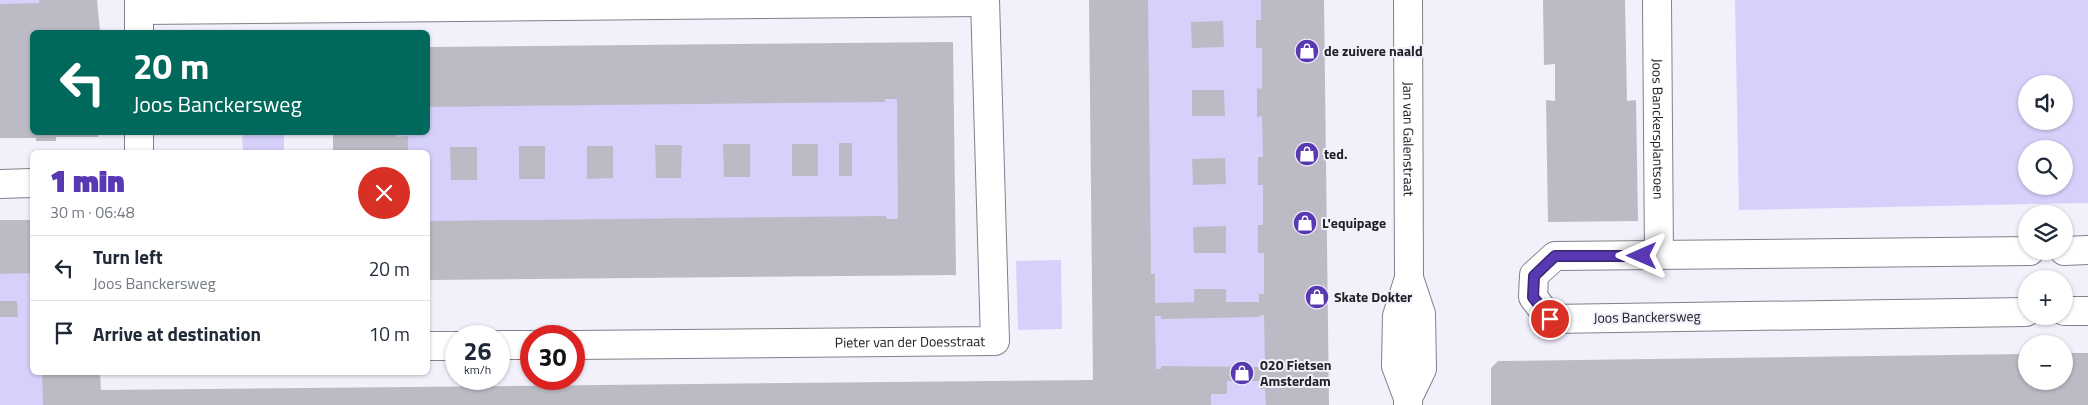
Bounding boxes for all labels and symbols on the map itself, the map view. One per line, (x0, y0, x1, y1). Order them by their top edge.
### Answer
shop icon: de zuivere naald (1294, 38, 1320, 64)
place label: de zuivere naald (1324, 40, 1423, 61)
street label: Joos Banckersplantsoen (1647, 58, 1670, 200)
street label: Jan van Galenstraat (1398, 82, 1420, 196)
shop icon: ted. (1294, 141, 1320, 167)
place label: ted. (1324, 143, 1348, 164)
shop icon: L'equipage (1292, 210, 1318, 236)
place label: L'equipage (1322, 212, 1386, 233)
position arrow (1615, 229, 1667, 281)
shop icon: Skate Dokter (1304, 284, 1330, 310)
place label: Skate Dokter (1334, 286, 1412, 307)
pin (1529, 298, 1571, 340)
street label: Joos Banckersweg (1593, 305, 1701, 328)
speed limit sign: 30 (520, 325, 585, 390)
street label: Pieter van der Doesstraat (835, 330, 985, 353)
place label: 020 Fietsen Amsterdam (1260, 354, 1331, 391)
shop icon: 020 Fietsen Amsterdam (1229, 360, 1255, 386)

